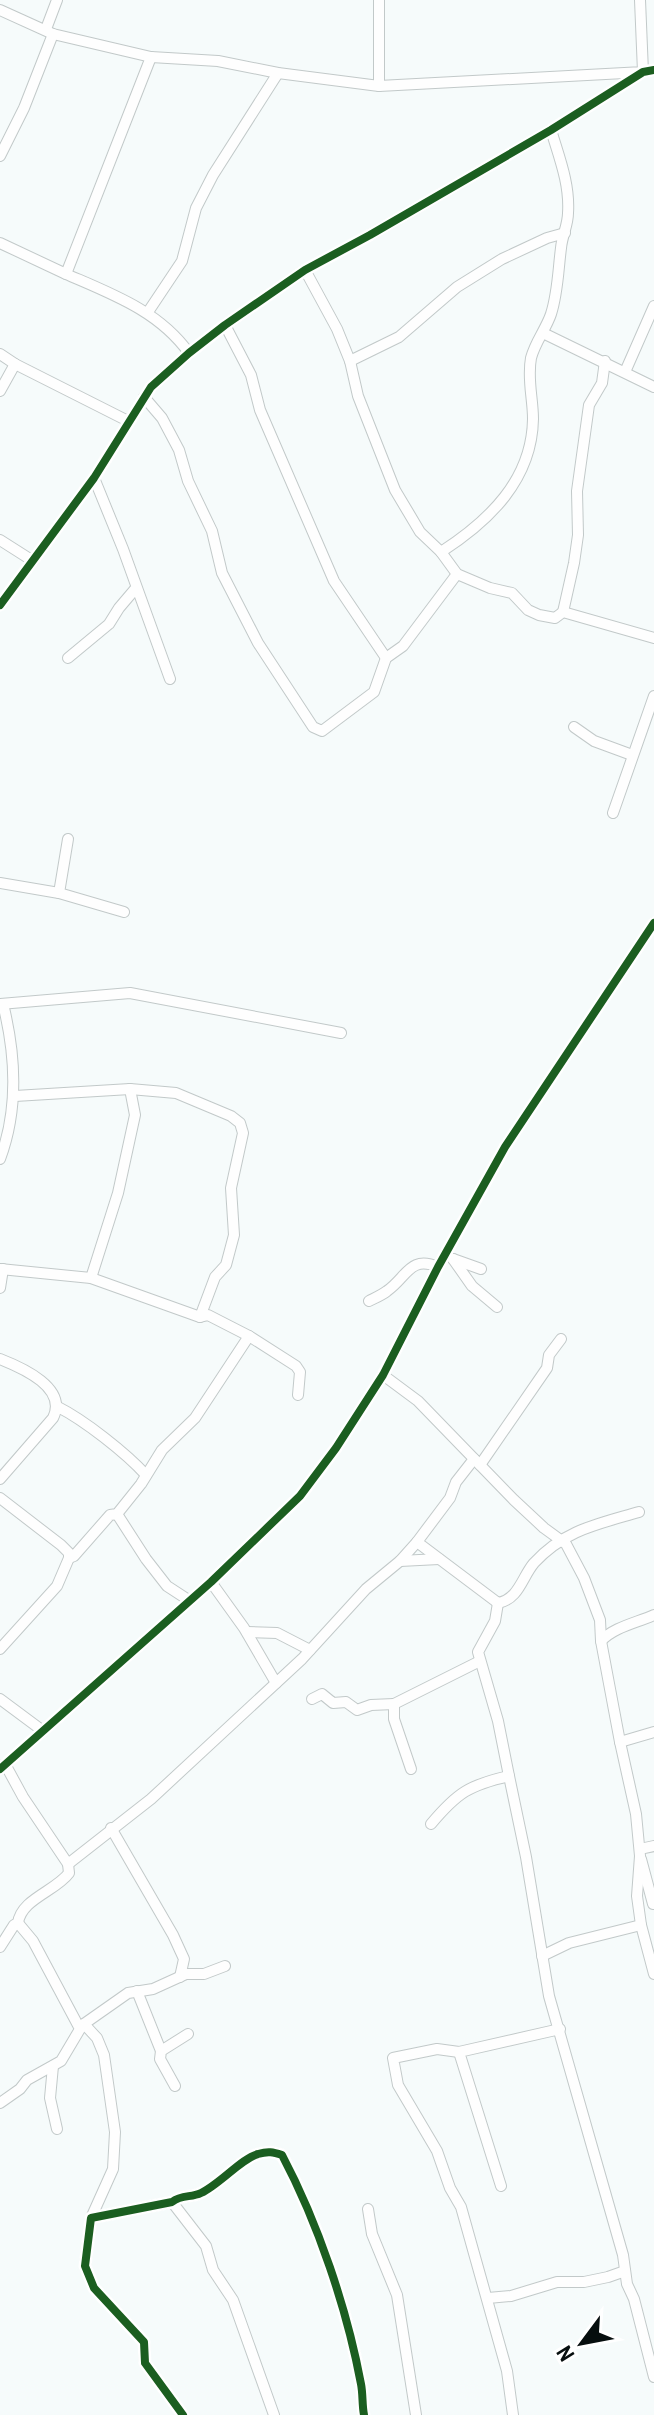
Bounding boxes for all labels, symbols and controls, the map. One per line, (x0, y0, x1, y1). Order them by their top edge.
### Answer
north arrow (542, 2303, 622, 2383)
text: N (549, 2340, 581, 2367)

